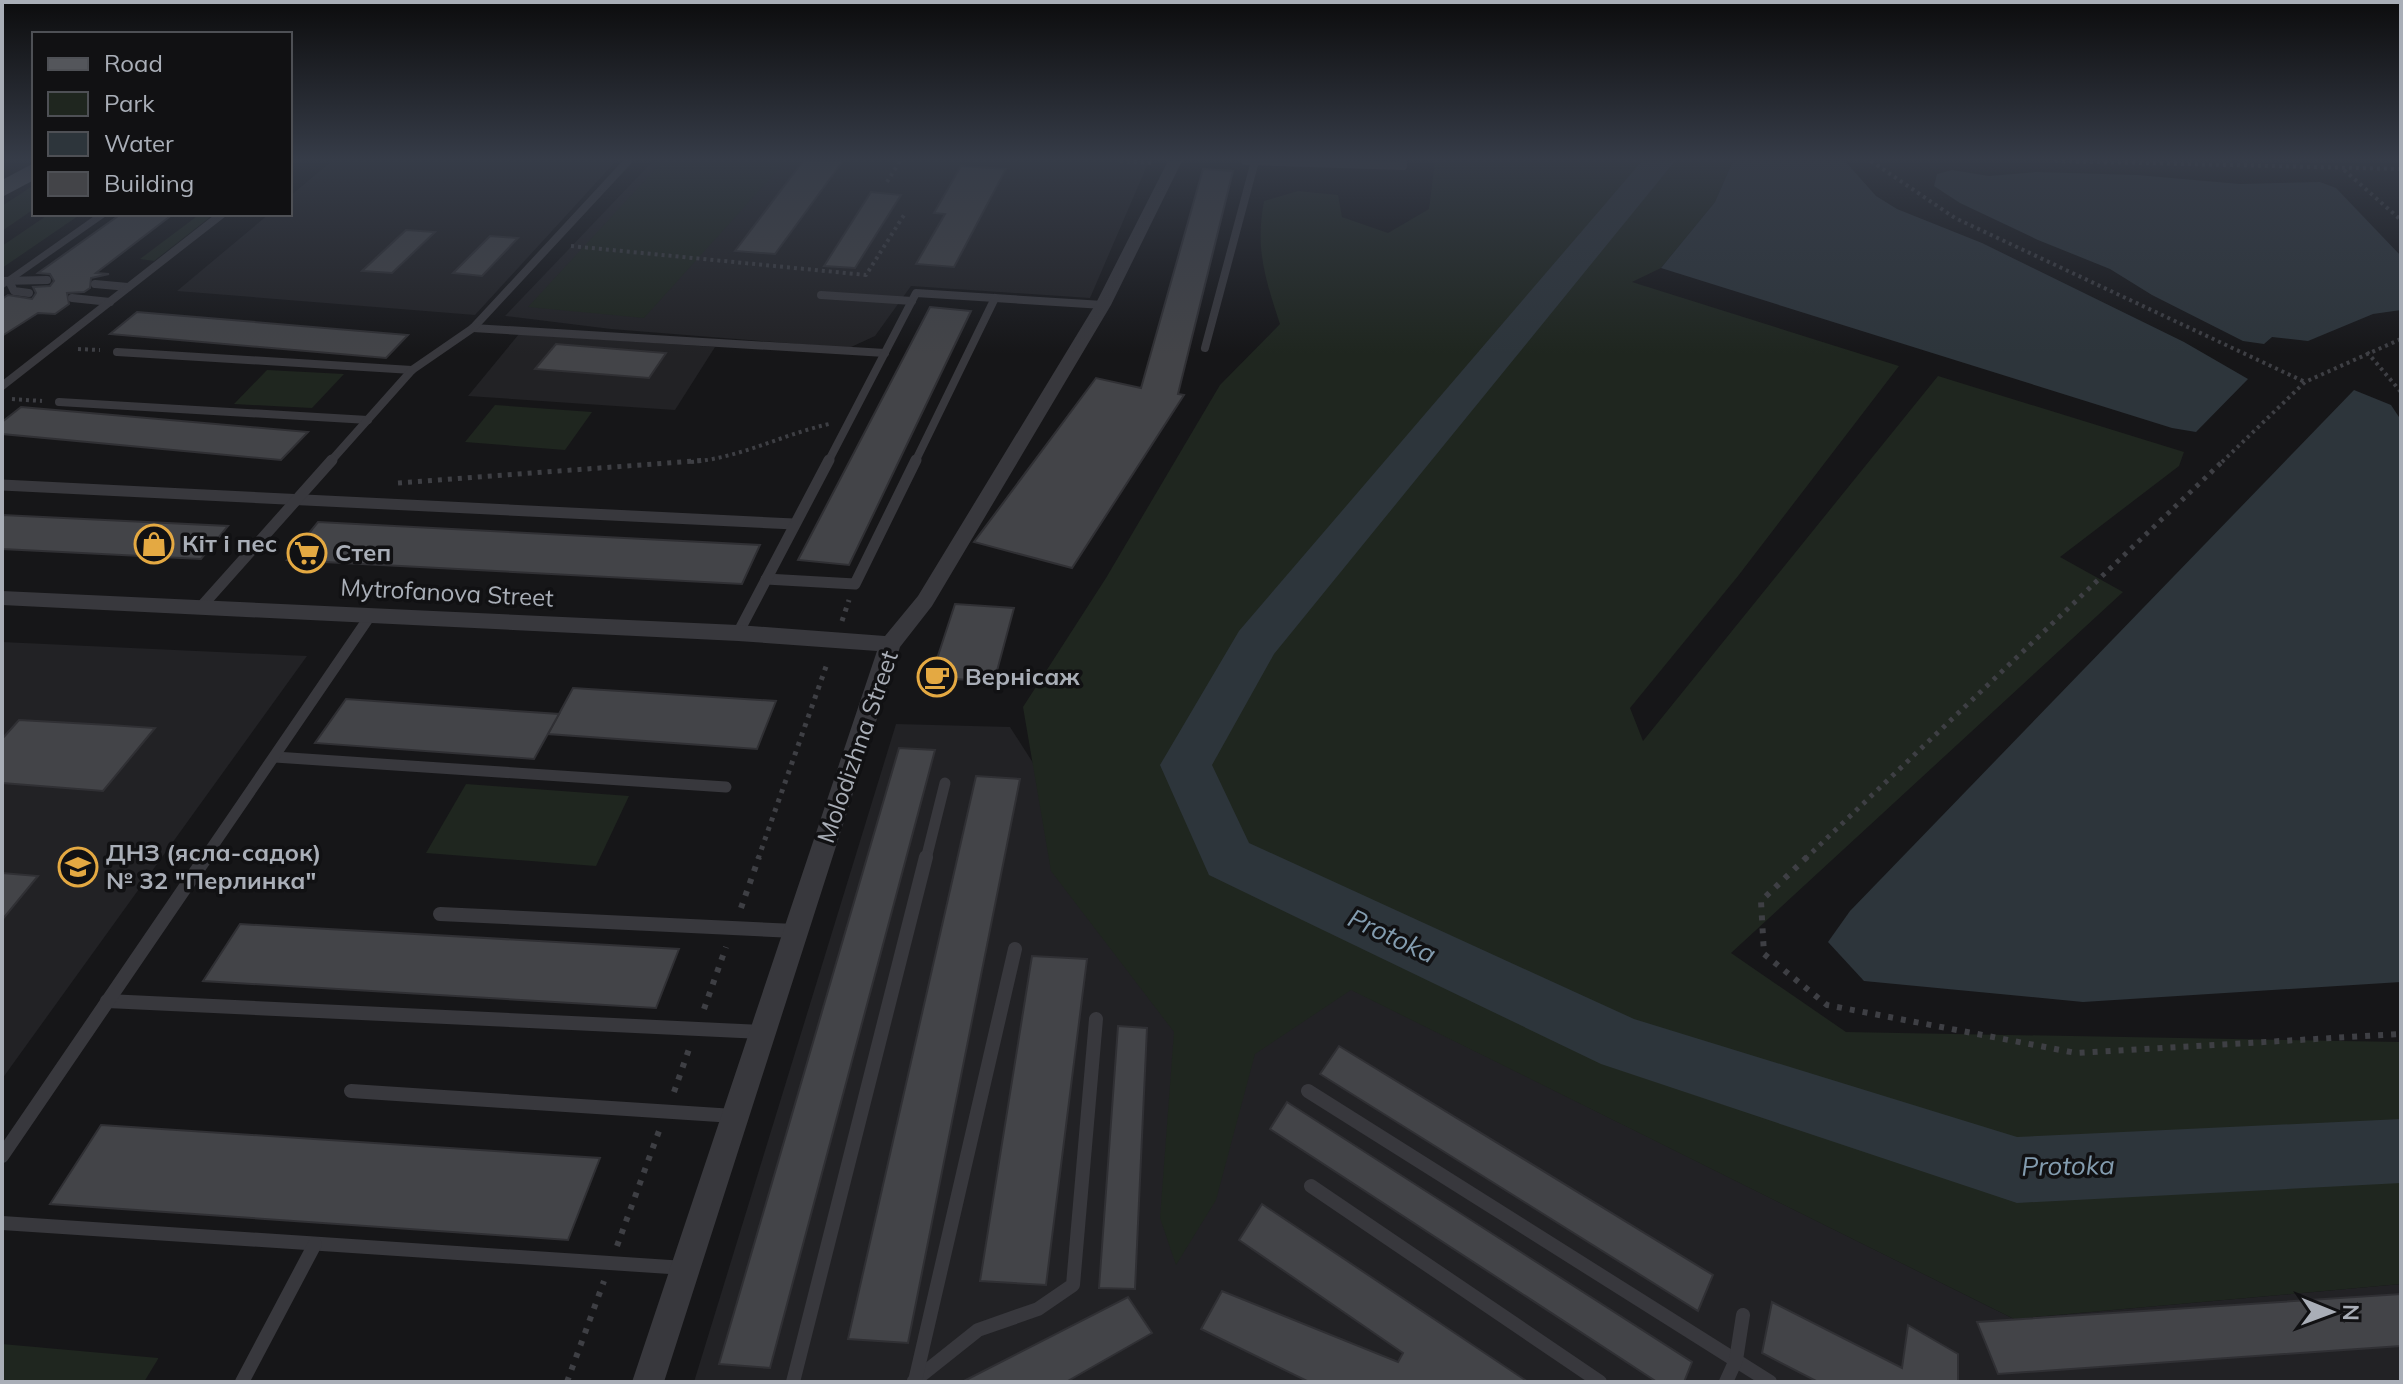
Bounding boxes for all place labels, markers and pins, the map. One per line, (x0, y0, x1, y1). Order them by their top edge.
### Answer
shop icon: Кіт і пес (133, 523, 175, 565)
place label: Кіт і пес (182, 528, 277, 558)
supermarket icon: Степ (286, 532, 328, 574)
place label: Степ (335, 537, 391, 567)
cafe icon: Вернісаж (916, 656, 958, 698)
place label: Вернісаж (965, 661, 1080, 691)
place label: ДНЗ (ясла-садок) № 32 "Перлинка" (106, 837, 321, 895)
school or university icon: ДНЗ (ясла-садок) № 32 "Перлинка" (57, 846, 99, 888)

